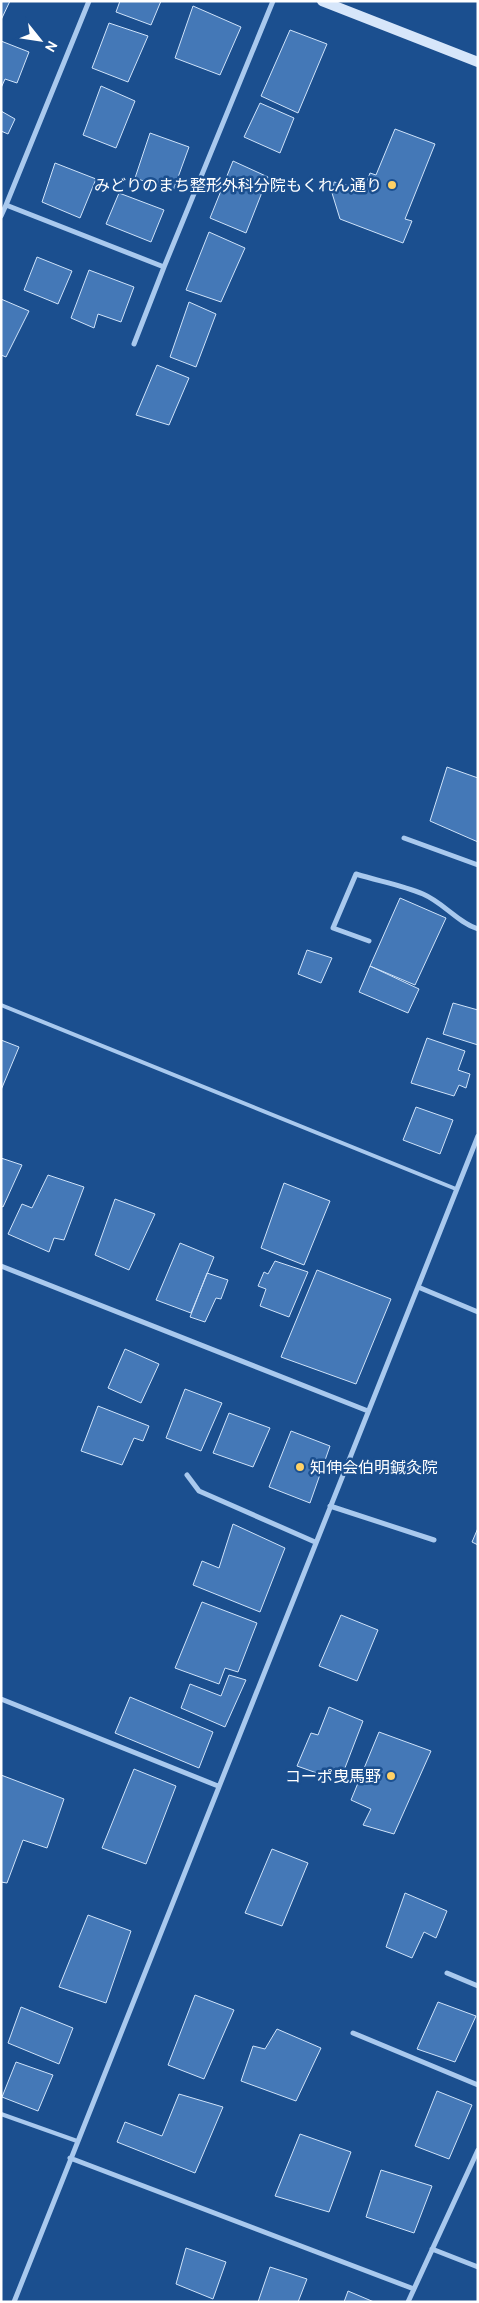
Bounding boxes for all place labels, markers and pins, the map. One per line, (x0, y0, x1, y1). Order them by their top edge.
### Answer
place label: みどりのまち整形外科分院もくれん通り (94, 176, 382, 195)
marker: みどりのまち整形外科分院もくれん通り (386, 179, 398, 191)
place label: 知伸会伯明鍼灸院 (310, 1458, 438, 1477)
marker: 知伸会伯明鍼灸院 (294, 1461, 306, 1473)
place label: コーポ曳馬野 (285, 1767, 381, 1786)
marker: コーポ曳馬野 (385, 1770, 397, 1782)

